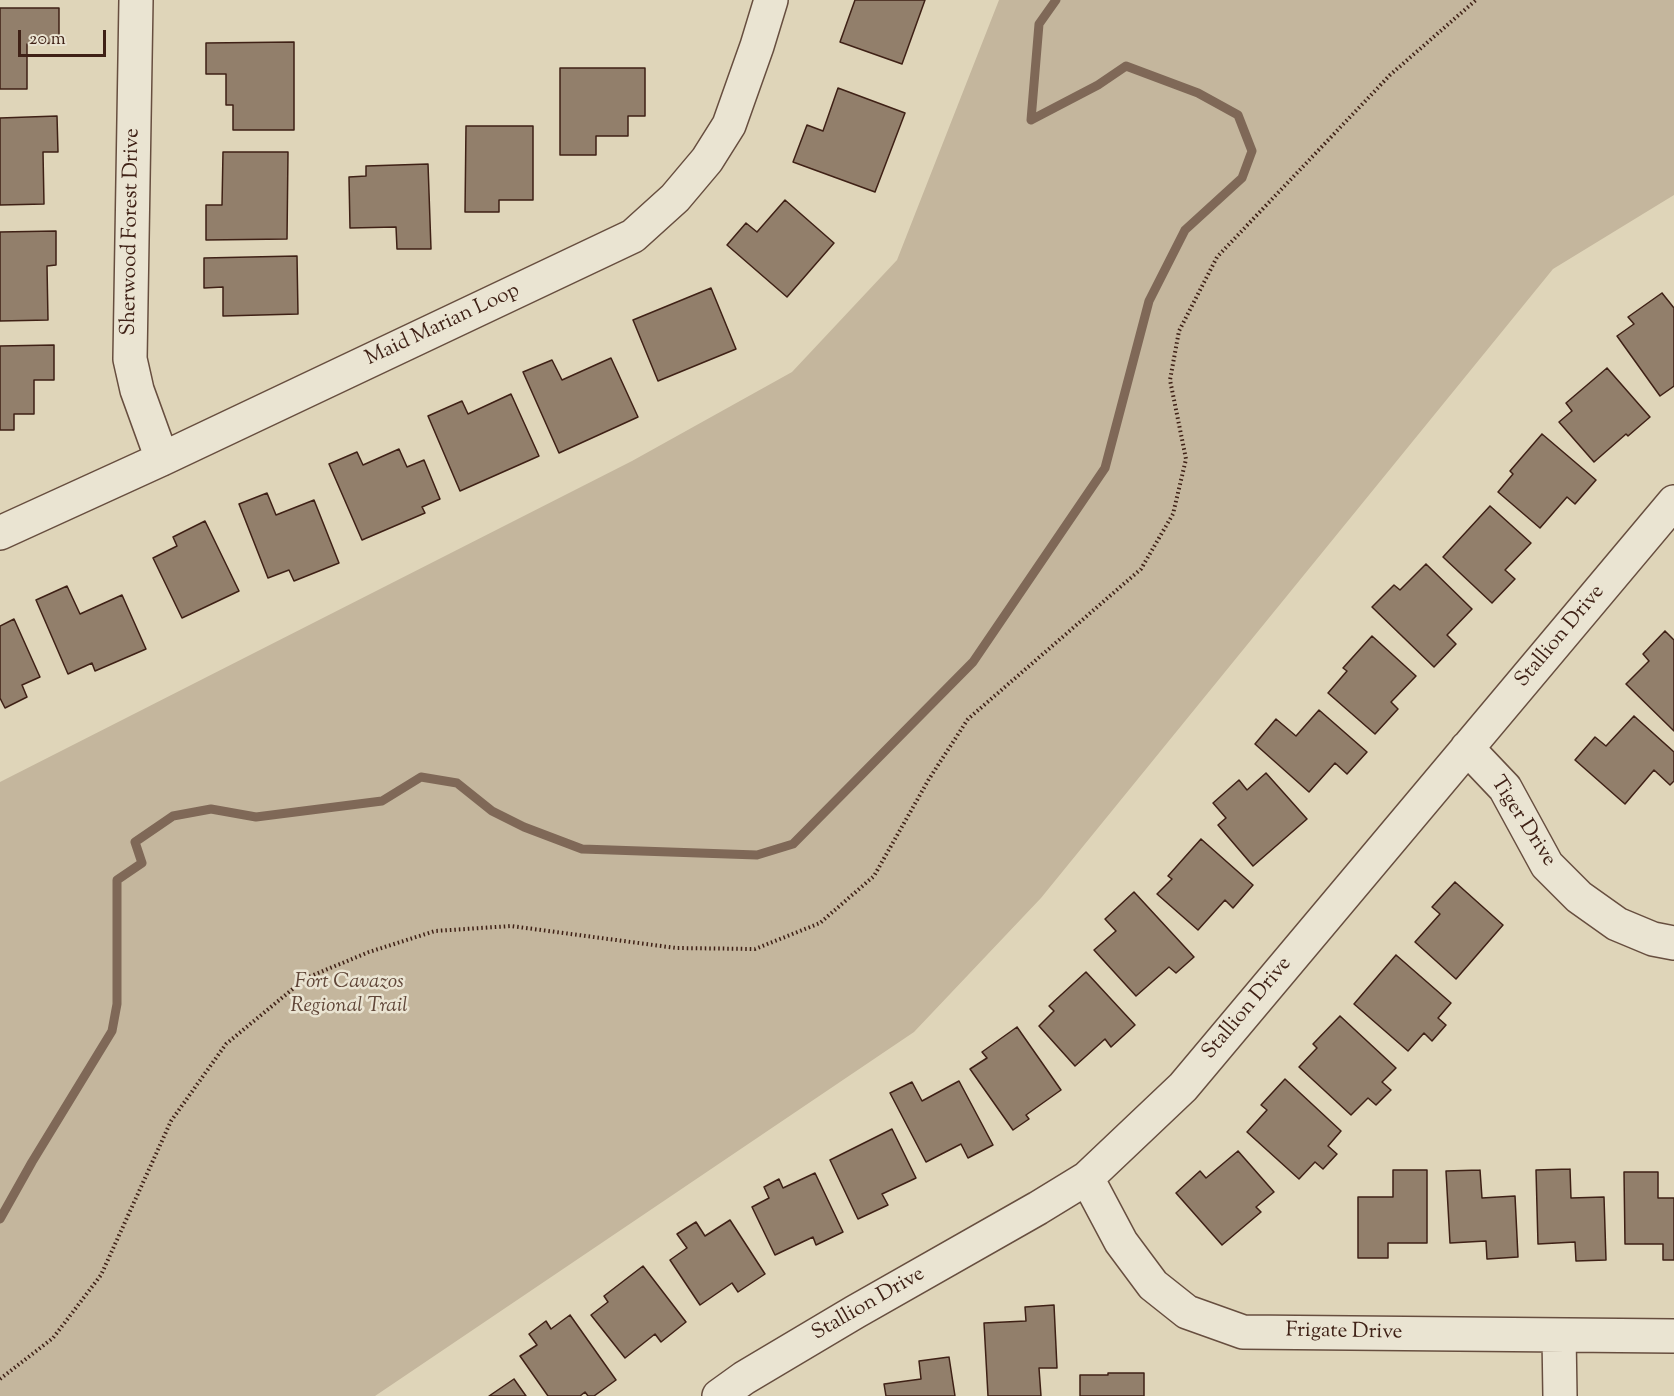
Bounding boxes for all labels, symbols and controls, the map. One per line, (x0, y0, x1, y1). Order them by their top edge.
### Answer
scale bar (21, 18, 110, 56)
text: 20 m (29, 27, 66, 53)
street label: Sherwood Forest Drive (118, 128, 146, 336)
street label: Maid Marian Loop (362, 279, 524, 373)
street label: Stallion Drive (1511, 581, 1611, 693)
street label: Tiger Drive (1484, 772, 1560, 872)
street label: Stallion Drive (1198, 953, 1298, 1065)
park label: Fort Cavazos Regional Trail (290, 970, 408, 1020)
street label: Stallion Drive (808, 1263, 930, 1347)
street label: Frigate Drive (1285, 1319, 1403, 1347)

